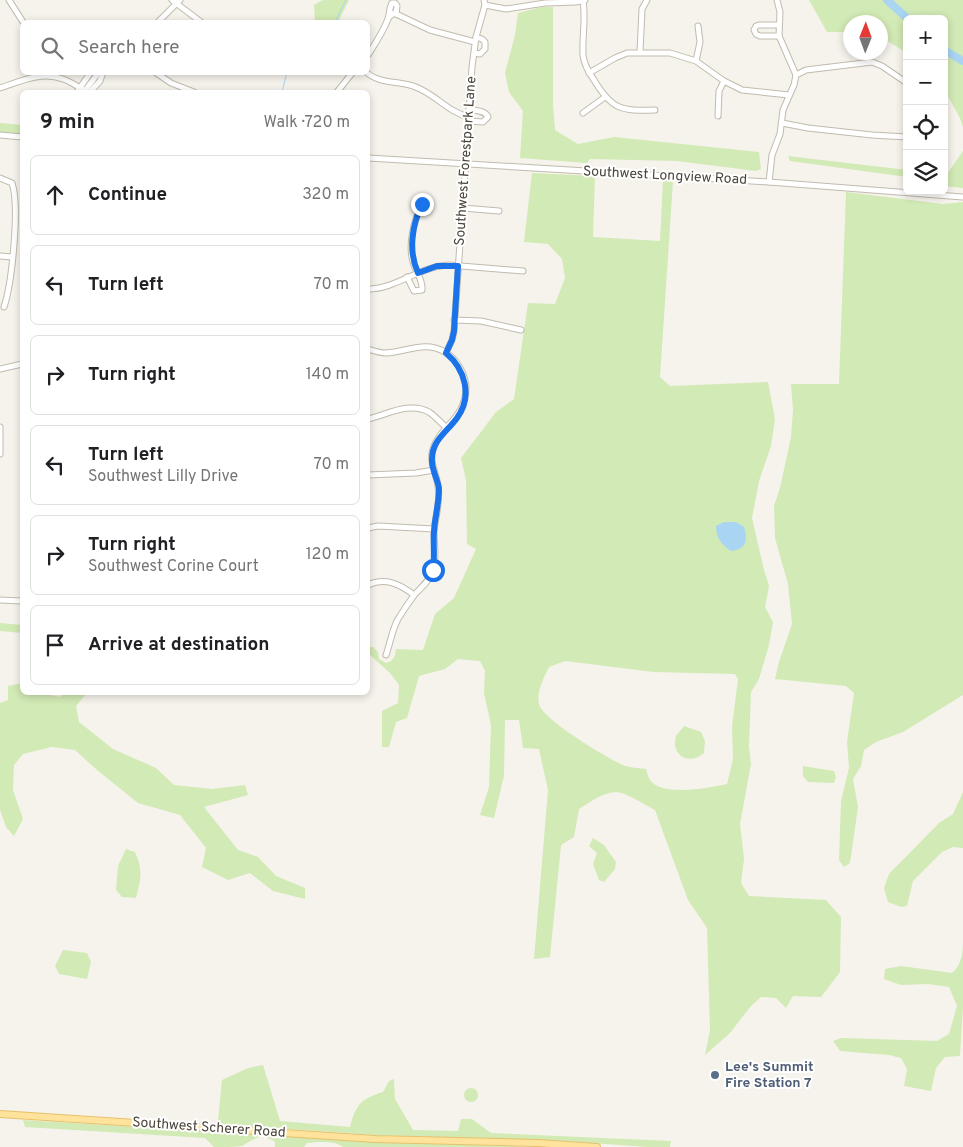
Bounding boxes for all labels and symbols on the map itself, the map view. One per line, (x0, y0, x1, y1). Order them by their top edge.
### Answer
north arrow (843, 15, 888, 60)
street label: Southwest Forestpark Lane (452, 76, 480, 246)
street label: Southwest Longview Road (582, 163, 748, 189)
route end (411, 193, 434, 216)
route start (422, 559, 445, 582)
place label: Lee's Summit Fire Station 7 (725, 1059, 814, 1092)
marker: Lee's Summit Fire Station 7 (709, 1069, 721, 1081)
street label: Southwest Scherer Road (132, 1114, 286, 1142)

